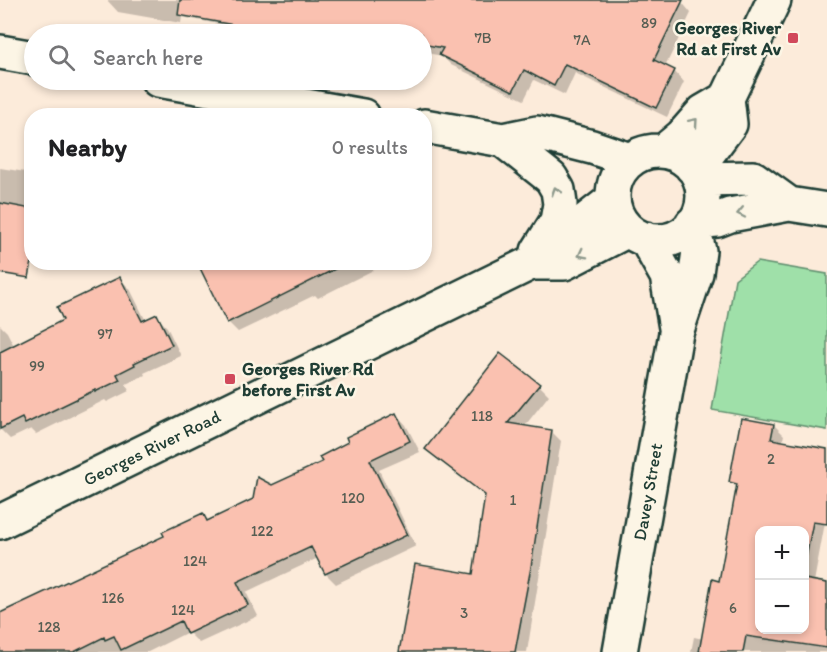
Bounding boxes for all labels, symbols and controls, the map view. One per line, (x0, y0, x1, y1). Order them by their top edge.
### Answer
house number: 89 (641, 14, 657, 32)
place label: Georges River Rd at First Av (675, 17, 782, 60)
search box (24, 24, 432, 90)
house number: 7B (474, 29, 492, 47)
house number: 7A (573, 31, 591, 49)
marker: Georges River Rd at First Av (786, 31, 800, 45)
icon: search (45, 41, 78, 74)
text: Search here (93, 44, 203, 71)
one-way arrow (687, 118, 698, 129)
text: Nearby (48, 131, 127, 163)
text: 0 results (332, 135, 408, 159)
one-way arrow (551, 187, 563, 197)
one-way arrow (737, 206, 747, 219)
one-way arrow (577, 247, 588, 258)
house number: 97 (97, 325, 113, 343)
house number: 99 (29, 357, 45, 375)
place label: Georges River Rd before First Av (242, 358, 374, 401)
marker: Georges River Rd before First Av (223, 372, 237, 386)
street label: Georges River Road (80, 405, 224, 491)
house number: 118 (471, 407, 493, 425)
street label: Davey Street (629, 441, 667, 542)
house number: 2 (767, 450, 775, 468)
house number: 120 (341, 489, 365, 507)
house number: 1 (510, 491, 517, 509)
house number: 122 (251, 522, 273, 540)
map controls (755, 526, 809, 634)
button: + (755, 526, 809, 580)
house number: 124 (183, 552, 207, 570)
button: − (755, 580, 809, 634)
house number: 126 (102, 589, 124, 607)
house number: 6 (729, 599, 737, 617)
house number: 124 (171, 601, 195, 619)
house number: 3 (460, 604, 468, 622)
house number: 128 (37, 618, 61, 636)

